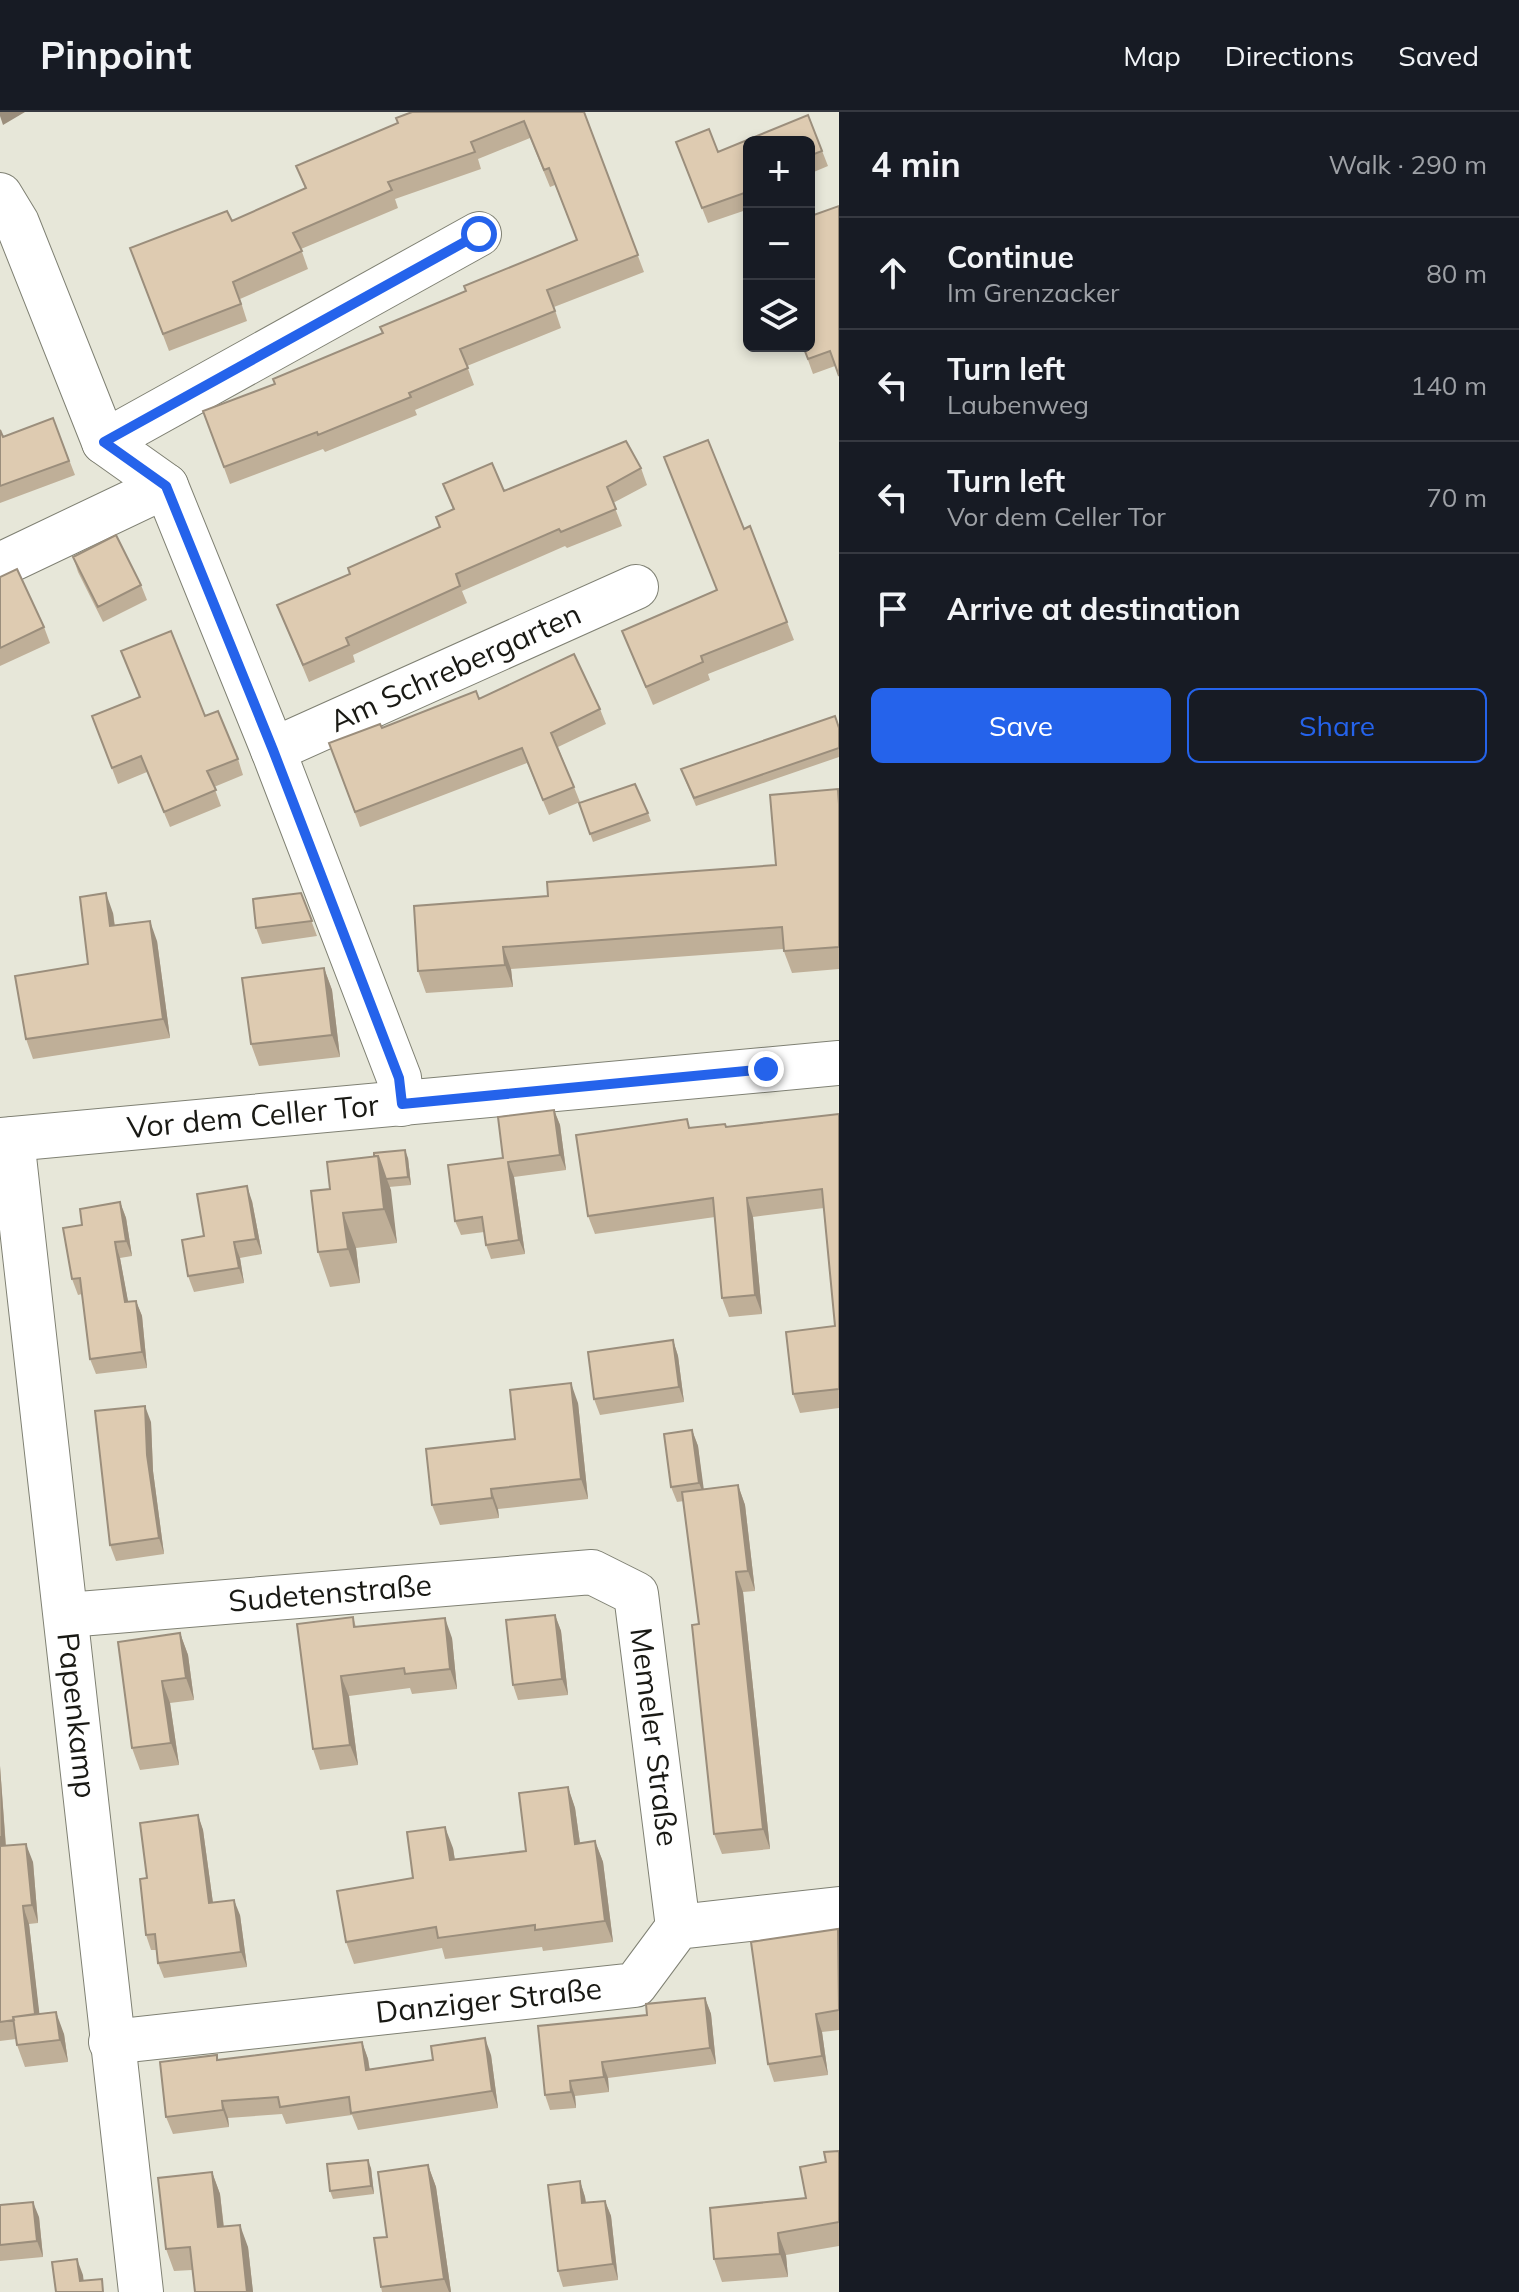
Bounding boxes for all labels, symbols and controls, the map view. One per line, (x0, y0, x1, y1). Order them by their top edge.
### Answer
text: Pinpoint (40, 31, 191, 79)
text: Map (1123, 38, 1181, 73)
text: Directions (1225, 38, 1354, 73)
text: Saved (1398, 38, 1479, 73)
map controls (743, 136, 815, 352)
button: + (743, 136, 815, 208)
text: 4 min (871, 143, 961, 186)
text: Walk · 290 m (1328, 148, 1487, 181)
button: − (743, 208, 815, 280)
route start (461, 216, 497, 252)
text: Continue (947, 238, 1074, 276)
icon: ahead (871, 251, 915, 295)
text: 80 m (1426, 257, 1487, 290)
text: Im Grenzacker (947, 276, 1119, 309)
button: layers (743, 280, 815, 352)
text: Turn left (947, 350, 1065, 388)
icon: left (871, 363, 915, 407)
text: 140 m (1411, 369, 1487, 402)
text: Laubenweg (947, 388, 1089, 421)
text: Turn left (947, 462, 1065, 500)
icon: left (871, 475, 915, 519)
text: 70 m (1426, 481, 1487, 514)
text: Vor dem Celler Tor (947, 500, 1166, 533)
icon: arrive (871, 587, 915, 631)
text: Arrive at destination (947, 590, 1241, 628)
street label: Am Schrebergarten (323, 594, 587, 740)
button: Save (871, 688, 1171, 763)
button: Share (1187, 688, 1487, 763)
route end (748, 1051, 784, 1087)
street label: Vor dem Celler Tor (125, 1085, 380, 1146)
street label: Sudetenstraße (227, 1565, 433, 1620)
street label: Memeler Straße (622, 1625, 688, 1848)
street label: Papenkamp (49, 1631, 106, 1800)
street label: Danziger Straße (374, 1969, 604, 2031)

